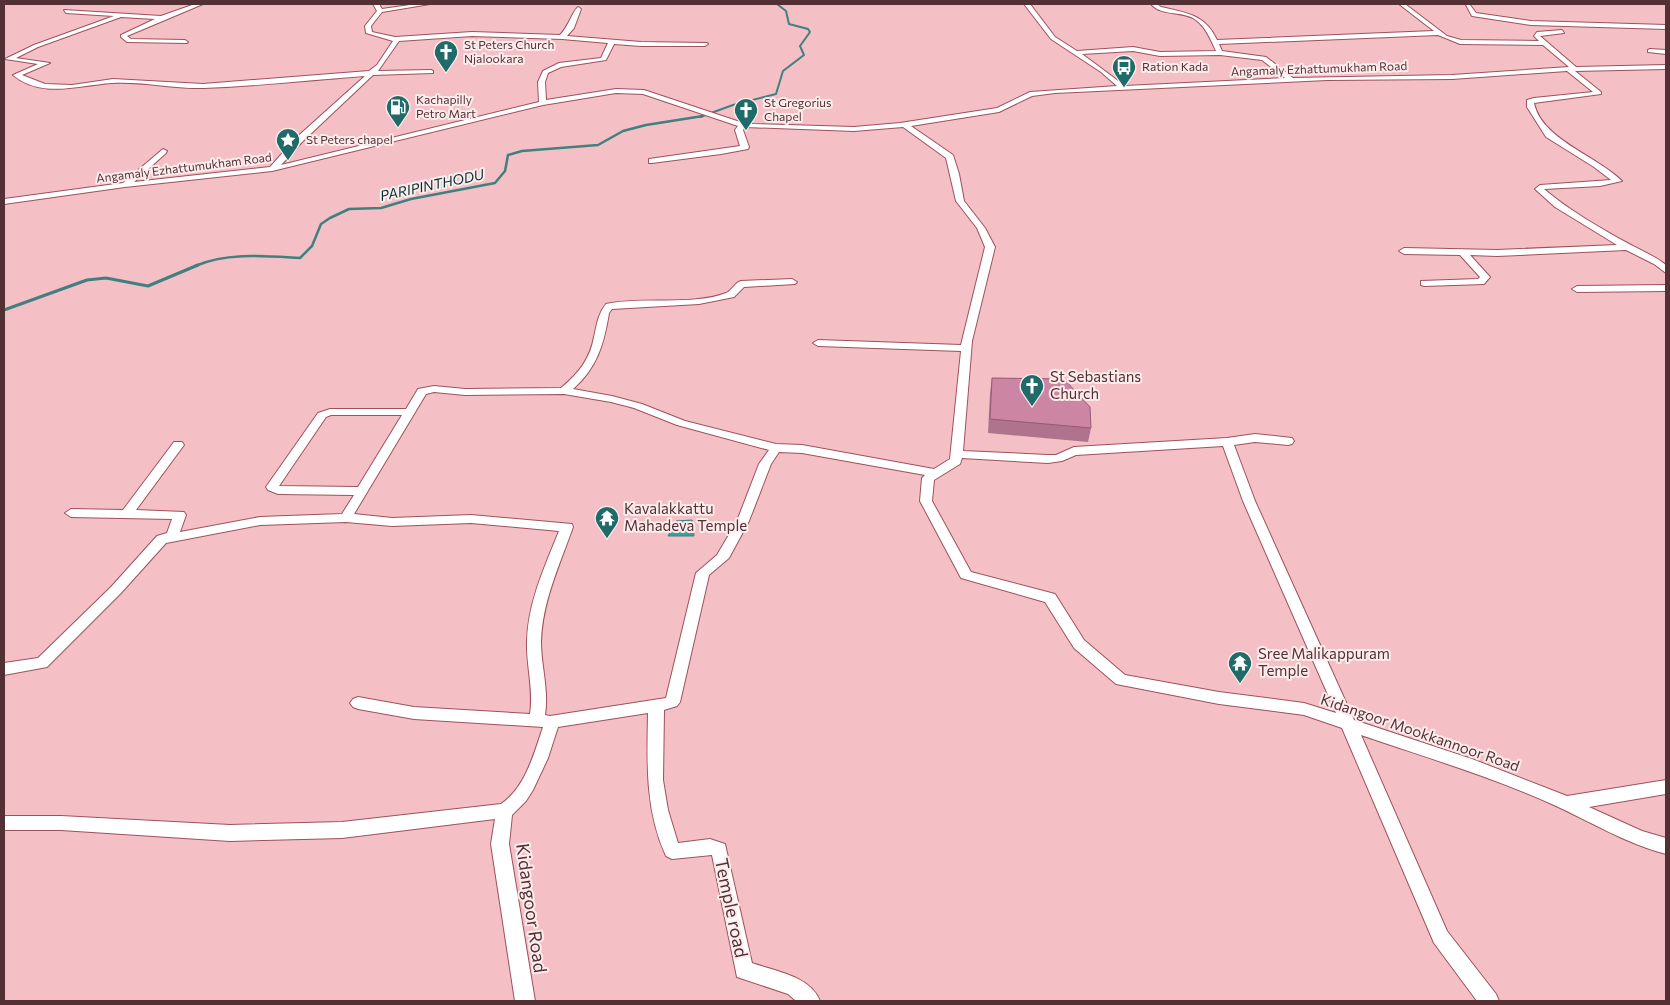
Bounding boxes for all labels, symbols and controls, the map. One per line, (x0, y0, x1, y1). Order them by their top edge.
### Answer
place label: St Peters Church Njalookara (464, 37, 554, 65)
church icon: St Peters Church Njalookara (433, 39, 459, 73)
bus stop icon: Ration Kada (1111, 54, 1137, 88)
street label: Angamaly Ezhattumukham Road (1230, 58, 1407, 78)
place label: Ration Kada (1142, 59, 1208, 73)
place label: Kachapilly Petro Mart (416, 92, 476, 120)
fuel station icon: Kachapilly Petro Mart (385, 94, 411, 128)
place label: St Gregorius Chapel (764, 95, 831, 123)
church icon: St Gregorius Chapel (733, 97, 759, 131)
place icon: St Peters chapel (275, 127, 301, 161)
place label: St Peters chapel (306, 132, 393, 146)
street label: Angamaly Ezhattumukham Road (95, 149, 272, 185)
water label: PARIPINTHODU (378, 165, 486, 204)
place label: St Sebastians Church (1050, 367, 1141, 402)
church icon: St Sebastians Church (1019, 373, 1045, 407)
place label: Kavalakkattu Mahadeva Temple (624, 499, 747, 534)
temple icon: Kavalakkattu Mahadeva Temple (594, 505, 620, 539)
place label: Sree Malikappuram Temple (1258, 644, 1390, 679)
temple icon: Sree Malikappuram Temple (1227, 650, 1253, 684)
street label: Kidangoor Mookkannoor Road (1319, 689, 1522, 775)
street label: Kidangoor Road (512, 842, 552, 974)
street label: Temple road (711, 856, 753, 959)

